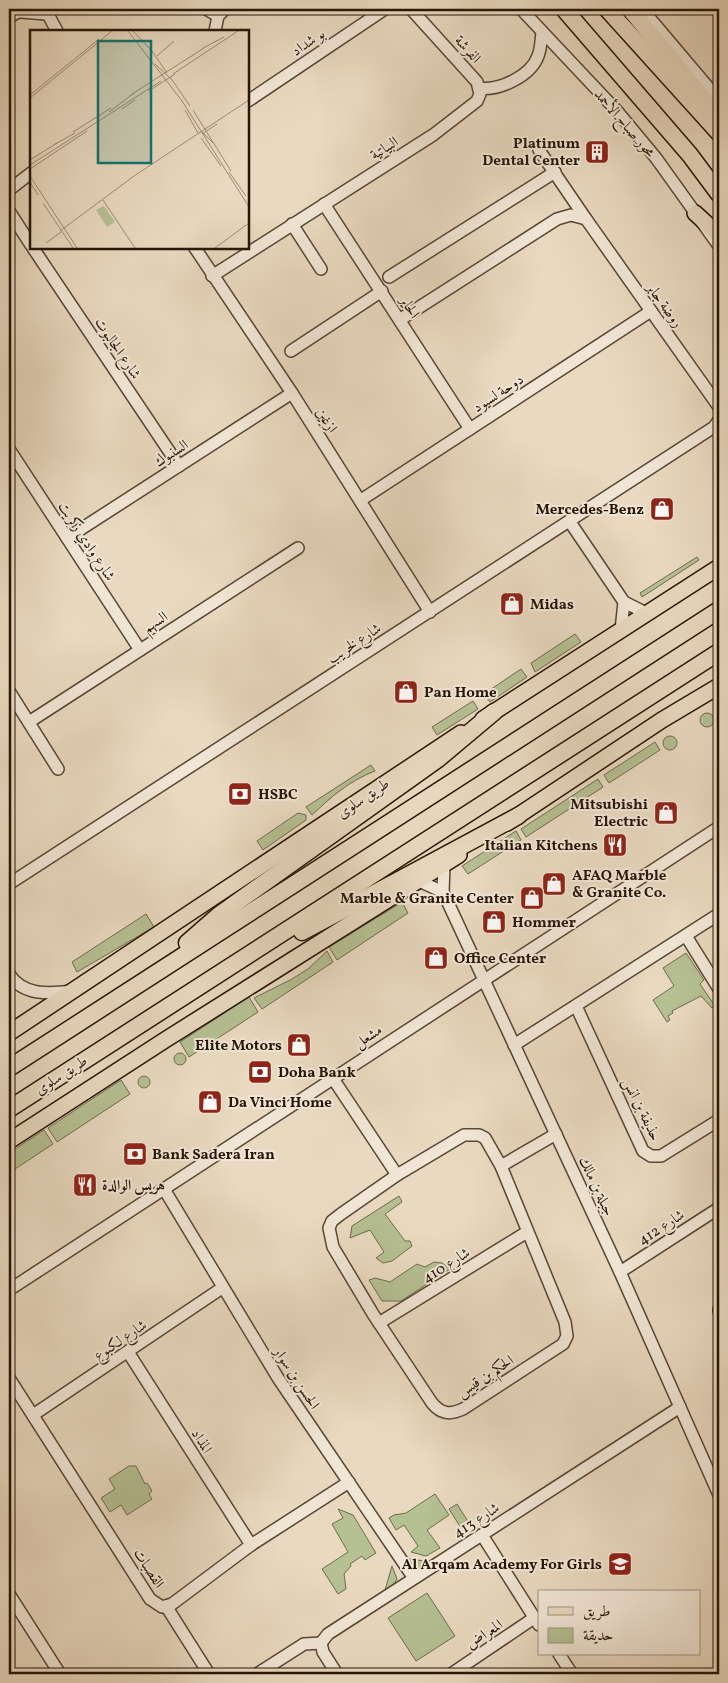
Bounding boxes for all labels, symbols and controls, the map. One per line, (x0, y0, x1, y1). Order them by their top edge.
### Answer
street label: بو شداد (288, 24, 330, 62)
inset map (30, 30, 249, 249)
street label: الفرشة (449, 31, 485, 69)
street label: محور صباح الأحمد (587, 84, 661, 163)
street label: البياتية (367, 133, 403, 166)
place label: Platinum Dental Center (482, 134, 580, 172)
building icon: Platinum Dental Center (584, 139, 610, 165)
street label: روضة جابر (639, 278, 687, 333)
street label: الحاير (393, 291, 424, 323)
street label: شارع الجالبوت (87, 314, 145, 385)
street label: دوحة لسيود (469, 370, 529, 419)
street label: ازغين (310, 404, 342, 438)
street label: السنبوك (151, 435, 193, 473)
shop icon: Mercedes-Benz (649, 496, 675, 522)
street label: شارع وادي زكريت (51, 498, 119, 586)
place label: Mercedes-Benz (535, 500, 644, 521)
shop icon: Midas (499, 591, 525, 617)
place label: Midas (530, 595, 574, 616)
street label: السهم (139, 607, 174, 641)
street label: شارع لخريب (324, 619, 387, 670)
shop icon: Pan Home (393, 679, 419, 705)
place label: Pan Home (424, 683, 497, 704)
street label: طريق سلوى (334, 774, 394, 824)
bank icon: HSBC (227, 781, 253, 807)
place label: HSBC (258, 785, 298, 806)
place label: Mitsubishi Electric (570, 795, 648, 833)
shop icon: Mitsubishi Electric (653, 800, 679, 826)
restaurant icon: Italian Kitchens (602, 832, 628, 858)
place label: Italian Kitchens (484, 836, 598, 857)
place label: AFAQ Marble & Granite Co. (572, 866, 667, 904)
shop icon: AFAQ Marble & Granite Co. (541, 871, 567, 897)
shop icon: Marble & Granite Center (519, 885, 545, 911)
place label: Marble & Granite Center (340, 889, 514, 910)
shop icon: Hommer (481, 909, 507, 935)
place label: Hommer (512, 913, 576, 934)
shop icon: Office Center (423, 945, 449, 971)
place label: Office Center (454, 949, 546, 970)
street label: مشعل (351, 1020, 387, 1054)
shop icon: Elite Motors (286, 1032, 312, 1058)
place label: Elite Motors (195, 1036, 282, 1057)
street label: طريق سلوى (31, 1051, 92, 1101)
bank icon: Doha Bank (247, 1059, 273, 1085)
place label: Doha Bank (278, 1063, 356, 1084)
street label: حذيفة بن انس (616, 1074, 665, 1145)
shop icon: Da Vinci Home (197, 1089, 223, 1115)
place label: Da Vinci Home (228, 1093, 332, 1114)
bank icon: Bank Sadera Iran (122, 1141, 148, 1167)
place label: Bank Sadera Iran (152, 1145, 275, 1166)
street label: جبلة بن مالك (573, 1153, 619, 1220)
restaurant icon: هريس الوالدة (72, 1172, 98, 1198)
place label: هريس الوالدة (102, 1176, 165, 1197)
street label: شارع 412 (634, 1205, 690, 1252)
street label: شارع 410 (419, 1243, 475, 1290)
street label: شارع لكبوع (90, 1316, 152, 1368)
street label: الحسن بن سوار (267, 1342, 324, 1414)
street label: الحكم بن قيس (453, 1351, 520, 1405)
street label: المذاد (185, 1425, 216, 1458)
street label: شارع 413 (449, 1498, 505, 1545)
street label: القصبات (127, 1545, 168, 1593)
school or university icon: Al Arqam Academy For Girls (607, 1551, 633, 1577)
place label: Al Arqam Academy For Girls (402, 1555, 602, 1576)
legend (538, 1590, 700, 1656)
text: طريق (583, 1602, 610, 1623)
street label: المعراض (462, 1615, 508, 1655)
text: حديقة (583, 1626, 613, 1647)

